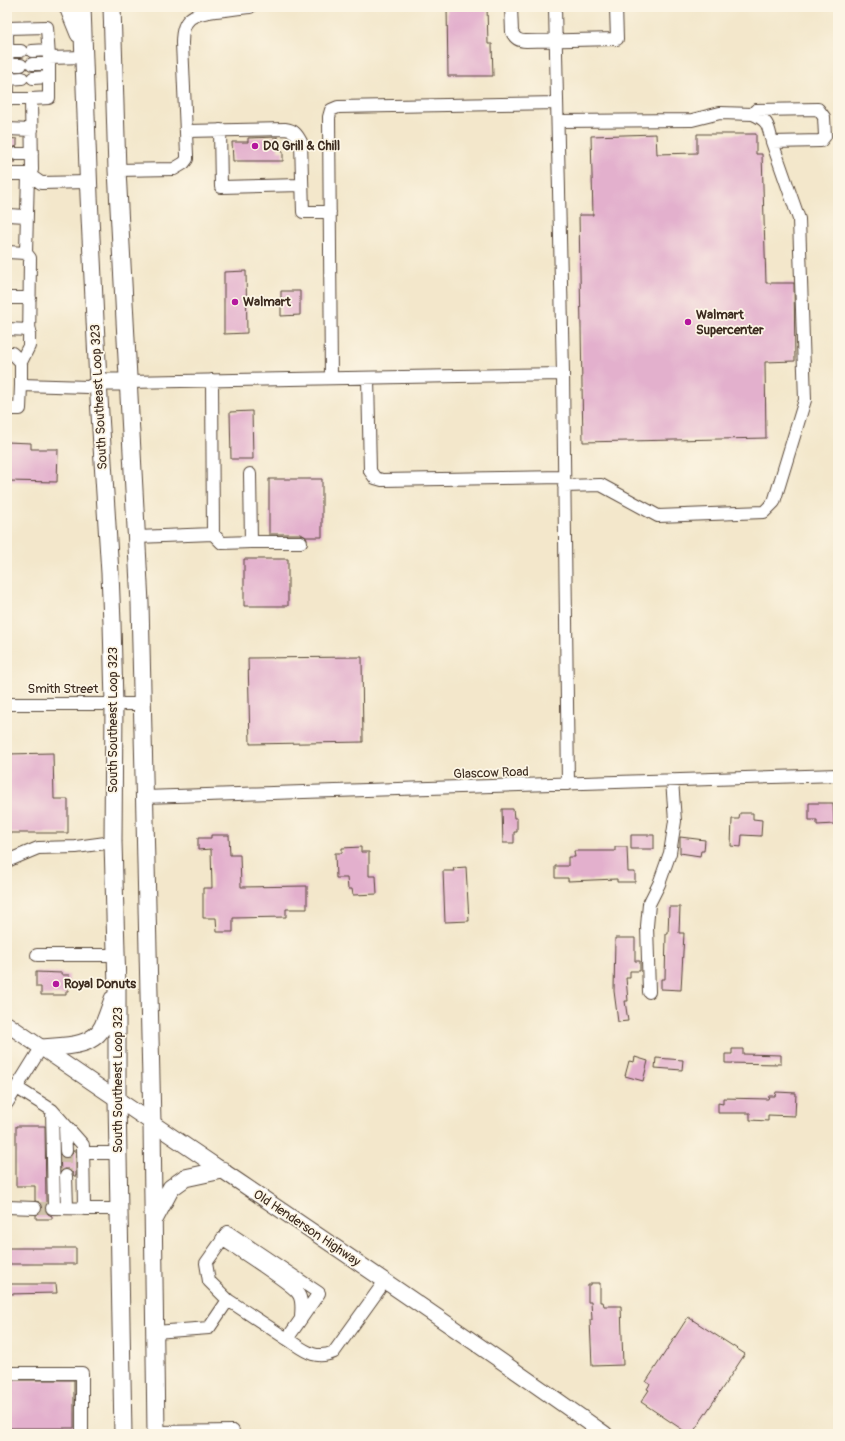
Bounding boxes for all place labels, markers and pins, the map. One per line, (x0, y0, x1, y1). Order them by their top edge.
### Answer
place label: DQ Grill & Chill (263, 138, 340, 154)
marker: DQ Grill & Chill (250, 141, 260, 151)
place label: Walmart (243, 294, 291, 310)
marker: Walmart (230, 297, 240, 307)
place label: Walmart Supercenter (696, 307, 764, 338)
marker: Walmart Supercenter (683, 317, 693, 327)
place label: Royal Donuts (64, 976, 136, 992)
marker: Royal Donuts (51, 979, 61, 989)

